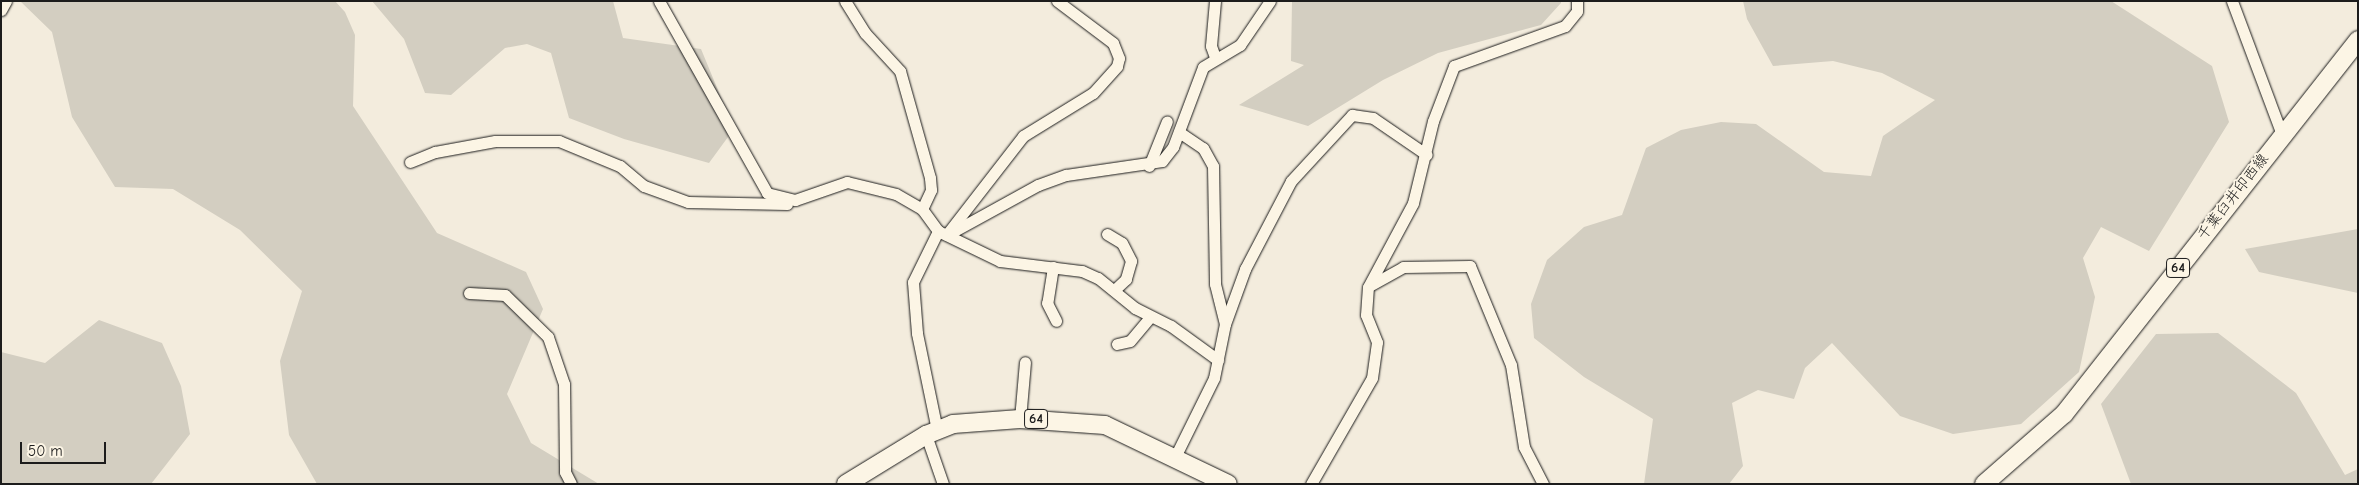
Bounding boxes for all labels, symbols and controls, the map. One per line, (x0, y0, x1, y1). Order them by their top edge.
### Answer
street label: 千葉臼井印西線 (2194, 150, 2272, 244)
road number: 64 (2166, 256, 2190, 280)
road number: 64 (1024, 408, 1048, 430)
scale bar (22, 432, 109, 464)
text: 50 m (28, 442, 63, 460)

